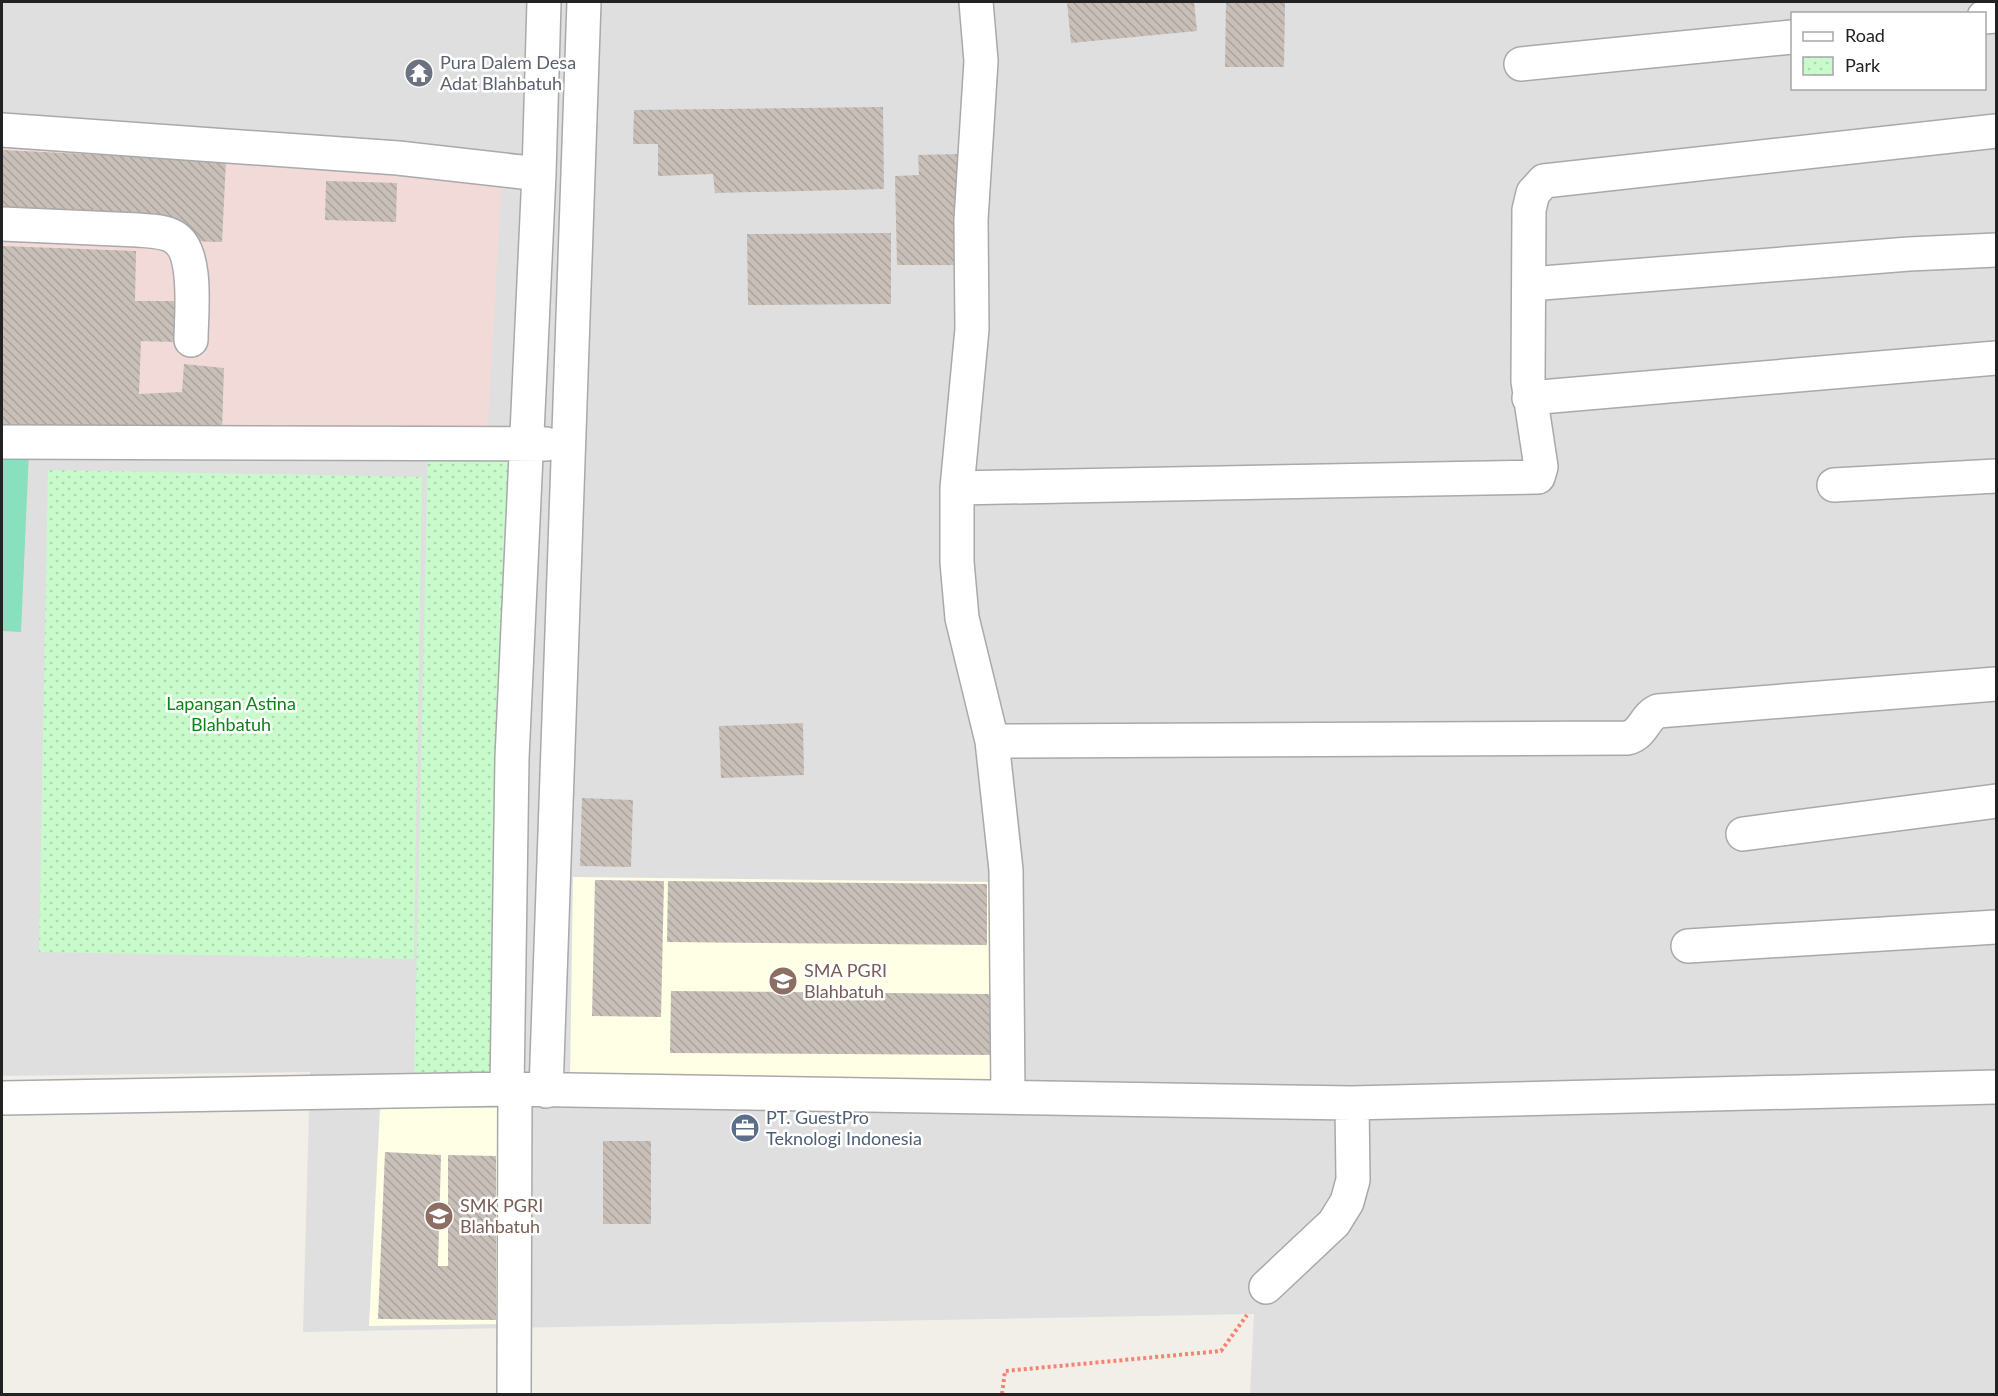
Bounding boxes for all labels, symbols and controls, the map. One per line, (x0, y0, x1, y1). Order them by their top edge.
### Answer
legend (1791, 12, 1986, 90)
text: Road (1845, 24, 1885, 46)
place label: Pura Dalem Desa Adat Blahbatuh (440, 51, 576, 94)
text: Park (1845, 54, 1881, 76)
temple icon: Pura Dalem Desa Adat Blahbatuh (403, 57, 435, 89)
park label: Lapangan Astina Blahbatuh (166, 692, 296, 735)
place label: SMA PGRI Blahbatuh (804, 959, 887, 1002)
school or university icon: SMA PGRI Blahbatuh (767, 965, 799, 997)
place label: PT. GuestPro Teknologi Indonesia (766, 1106, 922, 1149)
office icon: PT. GuestPro Teknologi Indonesia (729, 1112, 761, 1144)
place label: SMK PGRI Blahbatuh (460, 1194, 543, 1237)
school or university icon: SMK PGRI Blahbatuh (423, 1200, 455, 1232)

